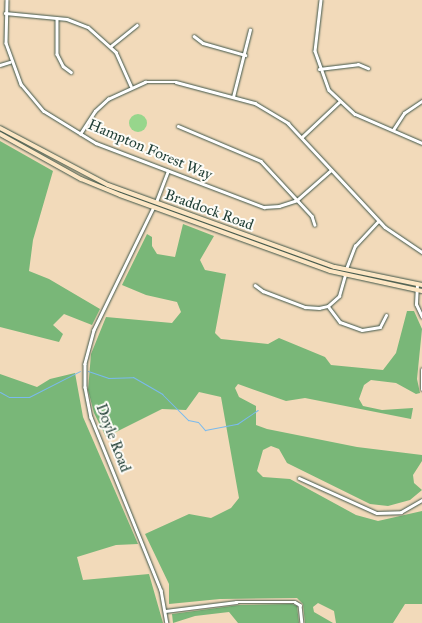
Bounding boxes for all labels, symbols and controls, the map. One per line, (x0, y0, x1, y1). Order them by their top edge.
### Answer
street label: Hampton Forest Way (85, 116, 215, 184)
street label: Braddock Road (162, 186, 256, 234)
street label: Doyle Road (92, 401, 134, 475)

